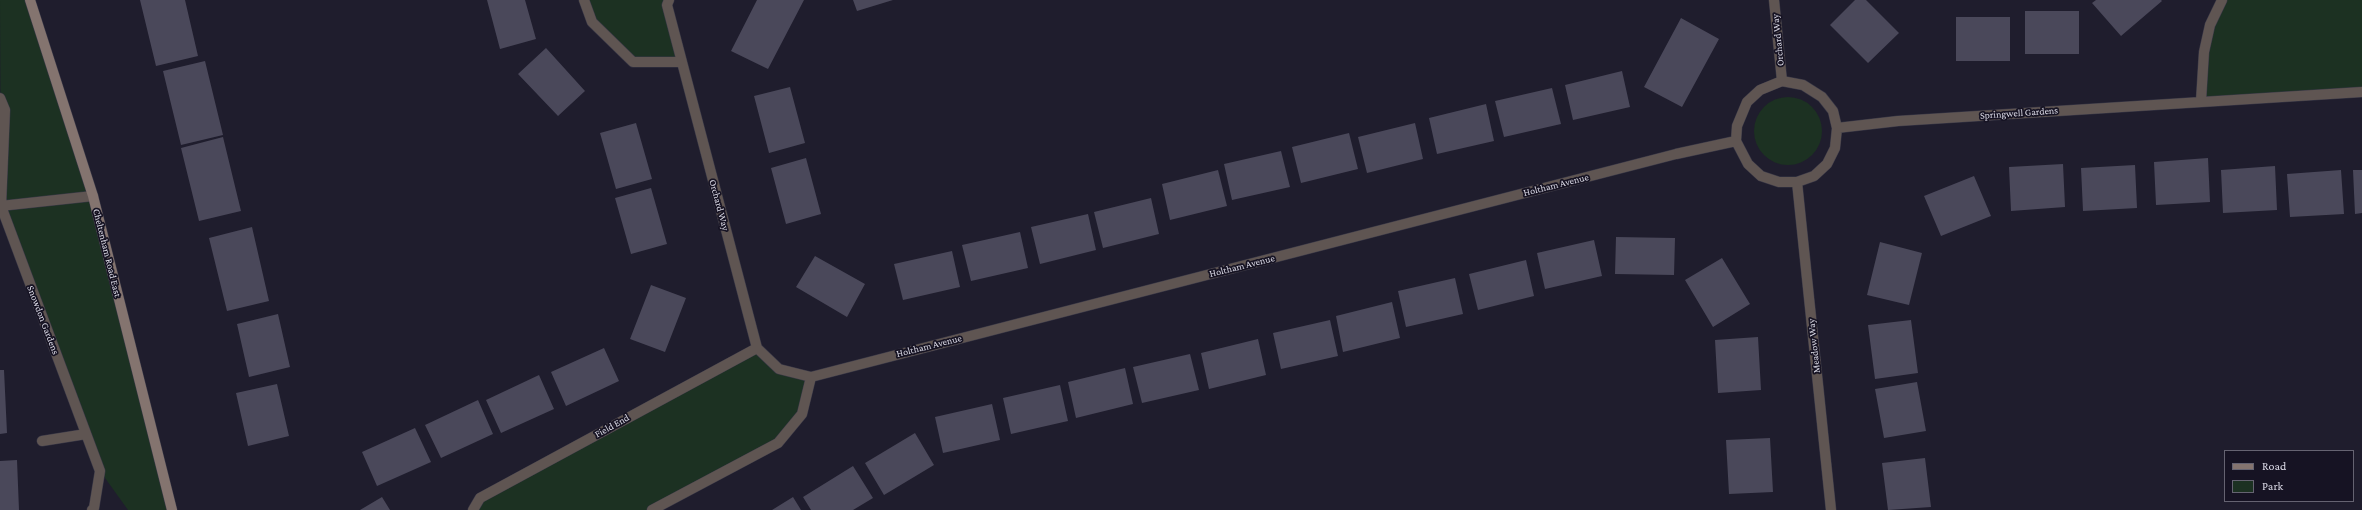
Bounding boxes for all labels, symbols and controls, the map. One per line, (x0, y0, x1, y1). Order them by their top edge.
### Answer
street label: Orchard Way (1769, 13, 1787, 67)
street label: Springwell Gardens (1980, 104, 2058, 122)
street label: Holtham Avenue (1522, 171, 1590, 199)
street label: Orchard Way (706, 178, 732, 232)
street label: Cheltenham Road East (90, 208, 124, 298)
street label: Holtham Avenue (1208, 252, 1276, 280)
street label: Snowdon Gardens (24, 284, 62, 356)
street label: Meadow Way (1805, 318, 1823, 374)
street label: Holtham Avenue (895, 332, 963, 360)
street label: Field End (593, 412, 631, 440)
legend (2224, 450, 2354, 502)
text: Road (2262, 459, 2286, 473)
text: Park (2262, 479, 2283, 493)

